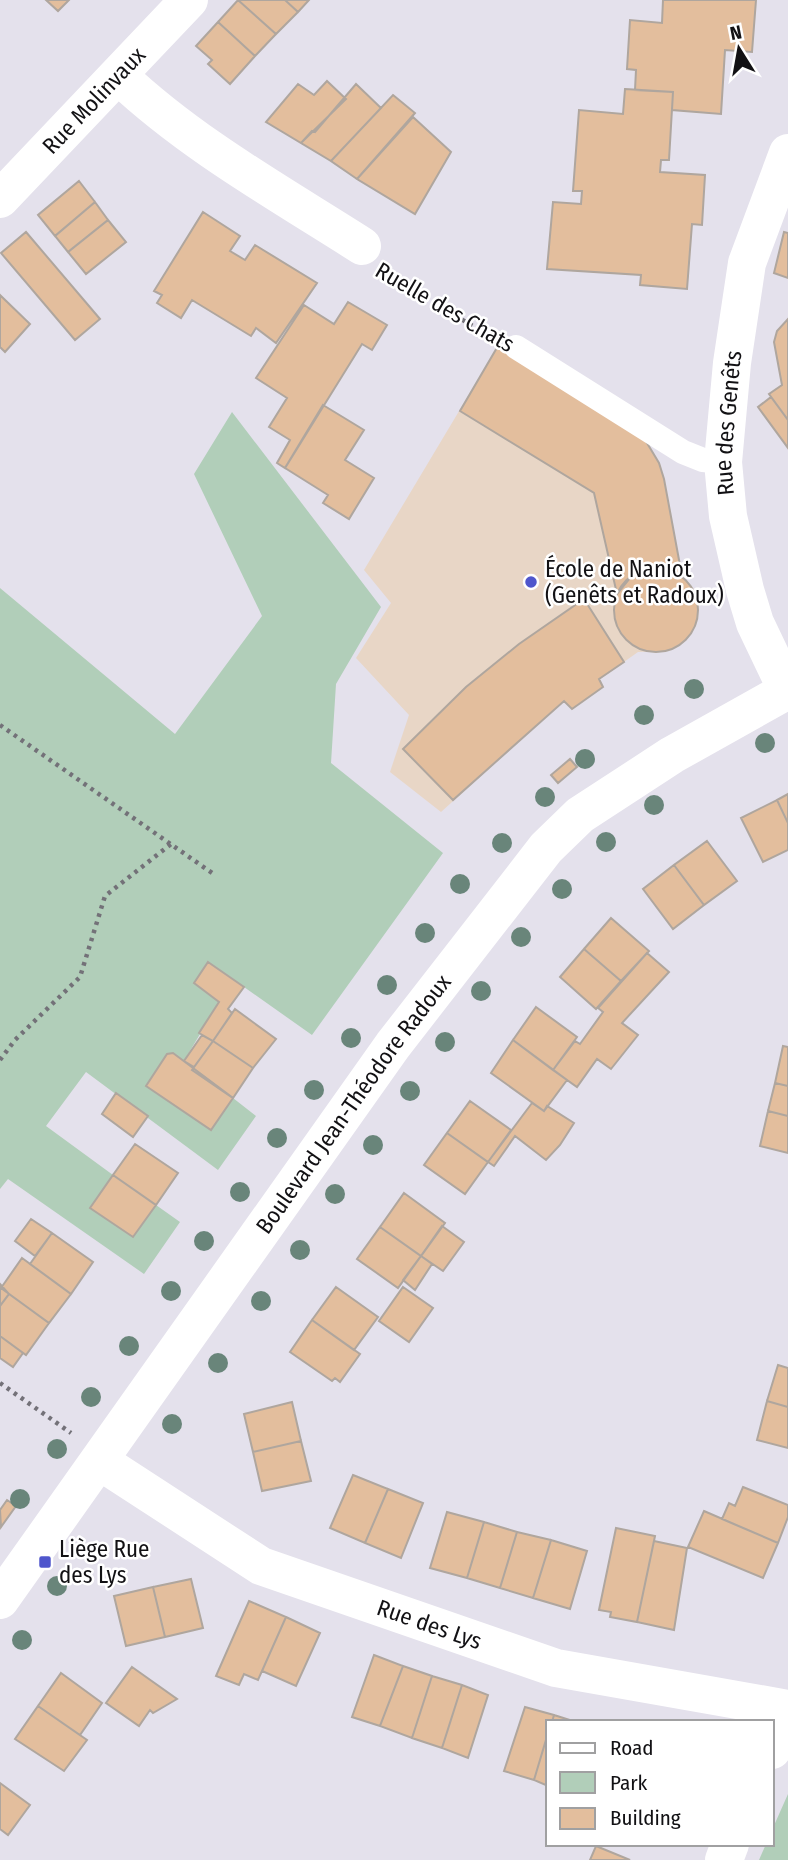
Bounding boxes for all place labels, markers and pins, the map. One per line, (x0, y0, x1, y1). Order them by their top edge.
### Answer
place label: École de Naniot (Genêts et Radoux) (545, 554, 724, 609)
marker: École de Naniot (Genêts et Radoux) (523, 574, 539, 590)
place label: Liège Rue des Lys (59, 1535, 149, 1589)
marker: Liège Rue des Lys (37, 1554, 53, 1570)

